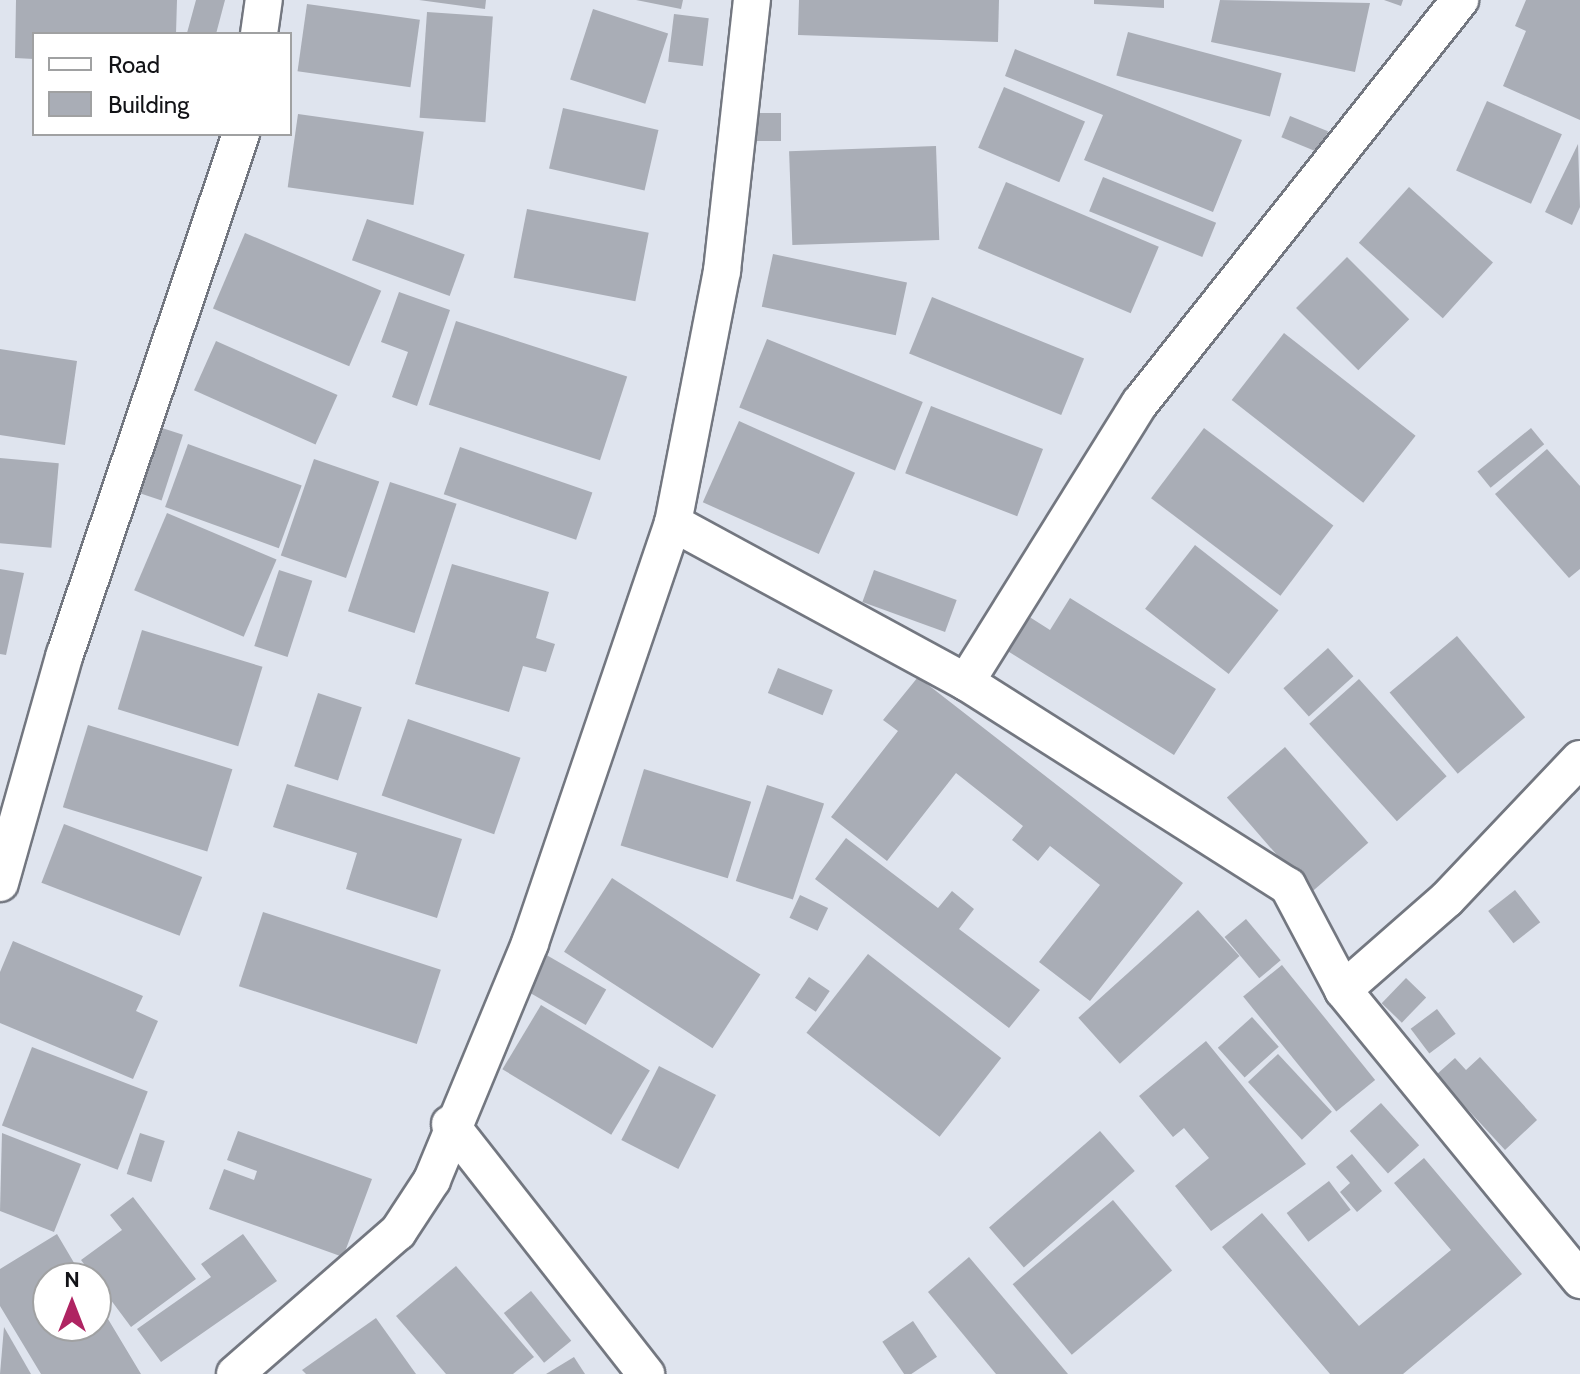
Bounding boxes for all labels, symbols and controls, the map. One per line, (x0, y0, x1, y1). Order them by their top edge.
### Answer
legend (32, 32, 292, 136)
text: Road (108, 50, 160, 79)
text: Building (108, 90, 189, 119)
north arrow (32, 1262, 112, 1342)
text: N (64, 1266, 80, 1293)

